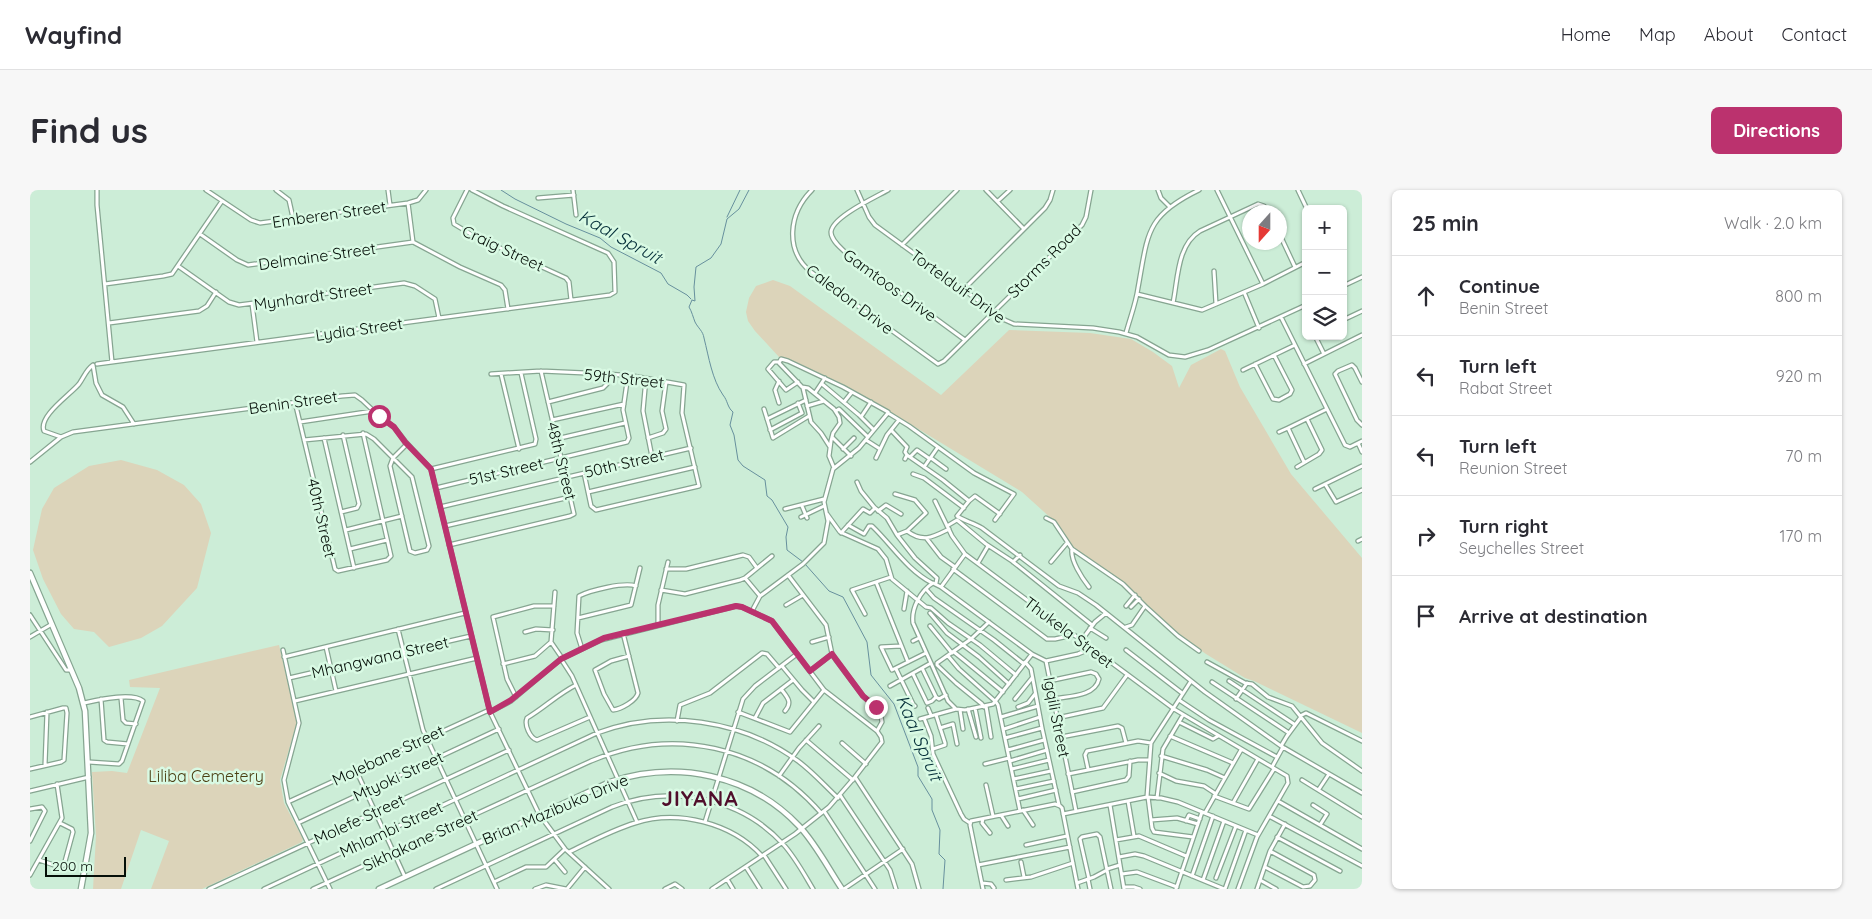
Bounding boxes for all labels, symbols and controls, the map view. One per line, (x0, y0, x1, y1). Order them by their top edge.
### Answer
text: Wayfind (25, 20, 122, 50)
text: Home (1561, 23, 1611, 46)
text: Map (1639, 23, 1676, 46)
text: About (1704, 23, 1754, 46)
text: Contact (1782, 23, 1847, 46)
button: Directions (1711, 107, 1842, 154)
text: Find us (30, 108, 148, 152)
street label: Emberen Street (271, 196, 387, 232)
water label: Kaal Spruit (575, 204, 667, 270)
north arrow (1242, 205, 1287, 250)
map controls (1302, 205, 1347, 340)
button: + (1302, 205, 1347, 250)
text: 25 min (1412, 210, 1479, 236)
text: Walk · 2.0 km (1724, 213, 1822, 233)
street label: Craig Street (459, 220, 547, 276)
street label: Storms Road (1003, 220, 1085, 302)
street label: Delmaine Street (257, 238, 377, 274)
street label: Gamtoos Drive (839, 244, 941, 326)
street label: Tortelduif Drive (907, 245, 1009, 327)
button: − (1302, 250, 1347, 295)
street label: Caledon Drive (802, 260, 898, 338)
text: Continue (1459, 274, 1540, 298)
street label: Mynhardt Street (252, 278, 374, 314)
icon: ahead (1412, 282, 1440, 310)
text: 800 m (1775, 286, 1822, 306)
button: layers (1302, 295, 1347, 340)
text: Benin Street (1459, 298, 1548, 318)
street label: Lydia Street (314, 313, 404, 345)
text: Turn left (1459, 354, 1537, 378)
icon: left (1412, 362, 1440, 390)
street label: 59th Street (583, 364, 665, 392)
text: 920 m (1776, 366, 1822, 386)
text: Rabat Street (1459, 378, 1552, 398)
street label: Benin Street (247, 386, 339, 418)
route start (368, 405, 391, 428)
street label: 48th Street (543, 420, 581, 502)
text: Turn left (1459, 434, 1537, 458)
icon: left (1412, 442, 1440, 470)
street label: 50th Street (582, 444, 666, 482)
text: 70 m (1785, 446, 1822, 466)
street label: 51st Street (467, 453, 545, 489)
text: Reunion Street (1459, 458, 1567, 478)
street label: 40th Street (303, 477, 341, 559)
text: Turn right (1459, 514, 1548, 538)
icon: right (1412, 522, 1440, 550)
text: 170 m (1779, 526, 1822, 546)
text: Seychelles Street (1459, 538, 1584, 558)
street label: Thukela Street (1020, 592, 1118, 672)
icon: arrive (1412, 602, 1440, 630)
text: Arrive at destination (1459, 604, 1648, 628)
street label: Mhangwana Street (309, 631, 451, 683)
street label: Igqili Street (1039, 675, 1075, 759)
water label: Kaal Spruit (891, 691, 949, 786)
route end (865, 696, 888, 719)
street label: Molebane Street (329, 720, 447, 790)
street label: Mtyoki Street (350, 746, 446, 806)
park label: Liliba Cemetery (148, 766, 264, 786)
street label: Brian Mazibuko Drive (479, 769, 631, 849)
district label: JIYANA (661, 785, 739, 811)
street label: Molefe Street (310, 789, 408, 849)
street label: Mhlambi Street (336, 796, 446, 862)
street label: Sikhakane Street (359, 805, 481, 875)
scale bar (45, 854, 126, 877)
text: 200 m (52, 857, 93, 875)

